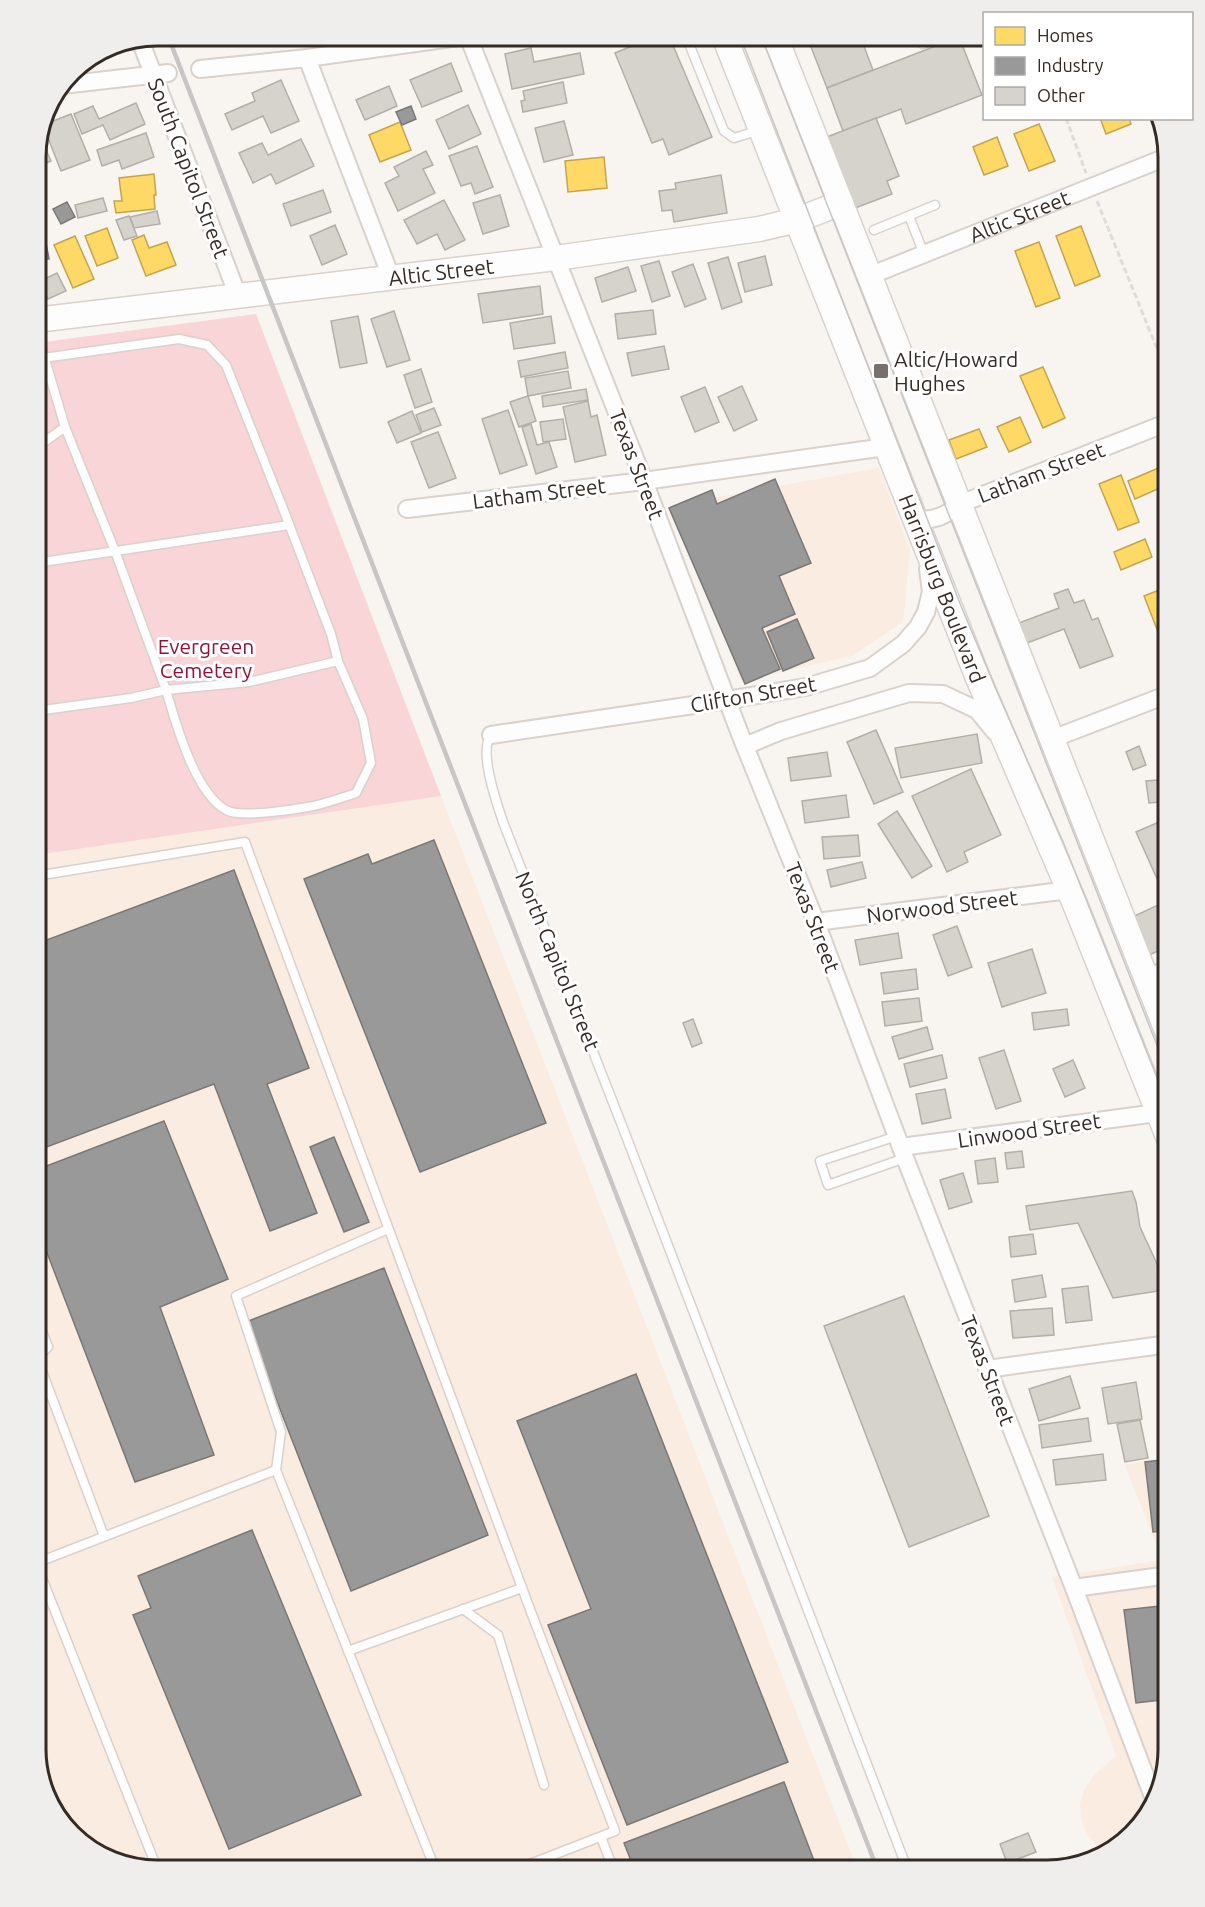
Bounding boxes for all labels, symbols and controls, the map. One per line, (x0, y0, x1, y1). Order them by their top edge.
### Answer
legend (983, 12, 1193, 120)
text: Homes (1037, 25, 1094, 45)
text: Industry (1037, 55, 1104, 75)
street label: South Capitol Street (144, 75, 234, 261)
text: Other (1037, 85, 1085, 105)
street label: Altic Street (966, 185, 1073, 247)
street label: Altic Street (387, 254, 495, 290)
place label: Altic/Howard Hughes (894, 347, 1018, 395)
marker: Altic/Howard Hughes (872, 362, 890, 380)
street label: Texas Street (605, 405, 669, 523)
street label: Latham Street (974, 437, 1108, 507)
street label: Latham Street (471, 473, 607, 513)
street label: Harrisburg Boulevard (894, 491, 991, 686)
park label: Evergreen Cemetery (158, 634, 254, 682)
street label: Clifton Street (688, 671, 818, 717)
street label: Texas Street (781, 858, 845, 976)
street label: North Capitol Street (511, 868, 605, 1054)
street label: Norwood Street (865, 885, 1019, 927)
street label: Linwood Street (956, 1108, 1102, 1152)
street label: Texas Street (956, 1311, 1020, 1429)

